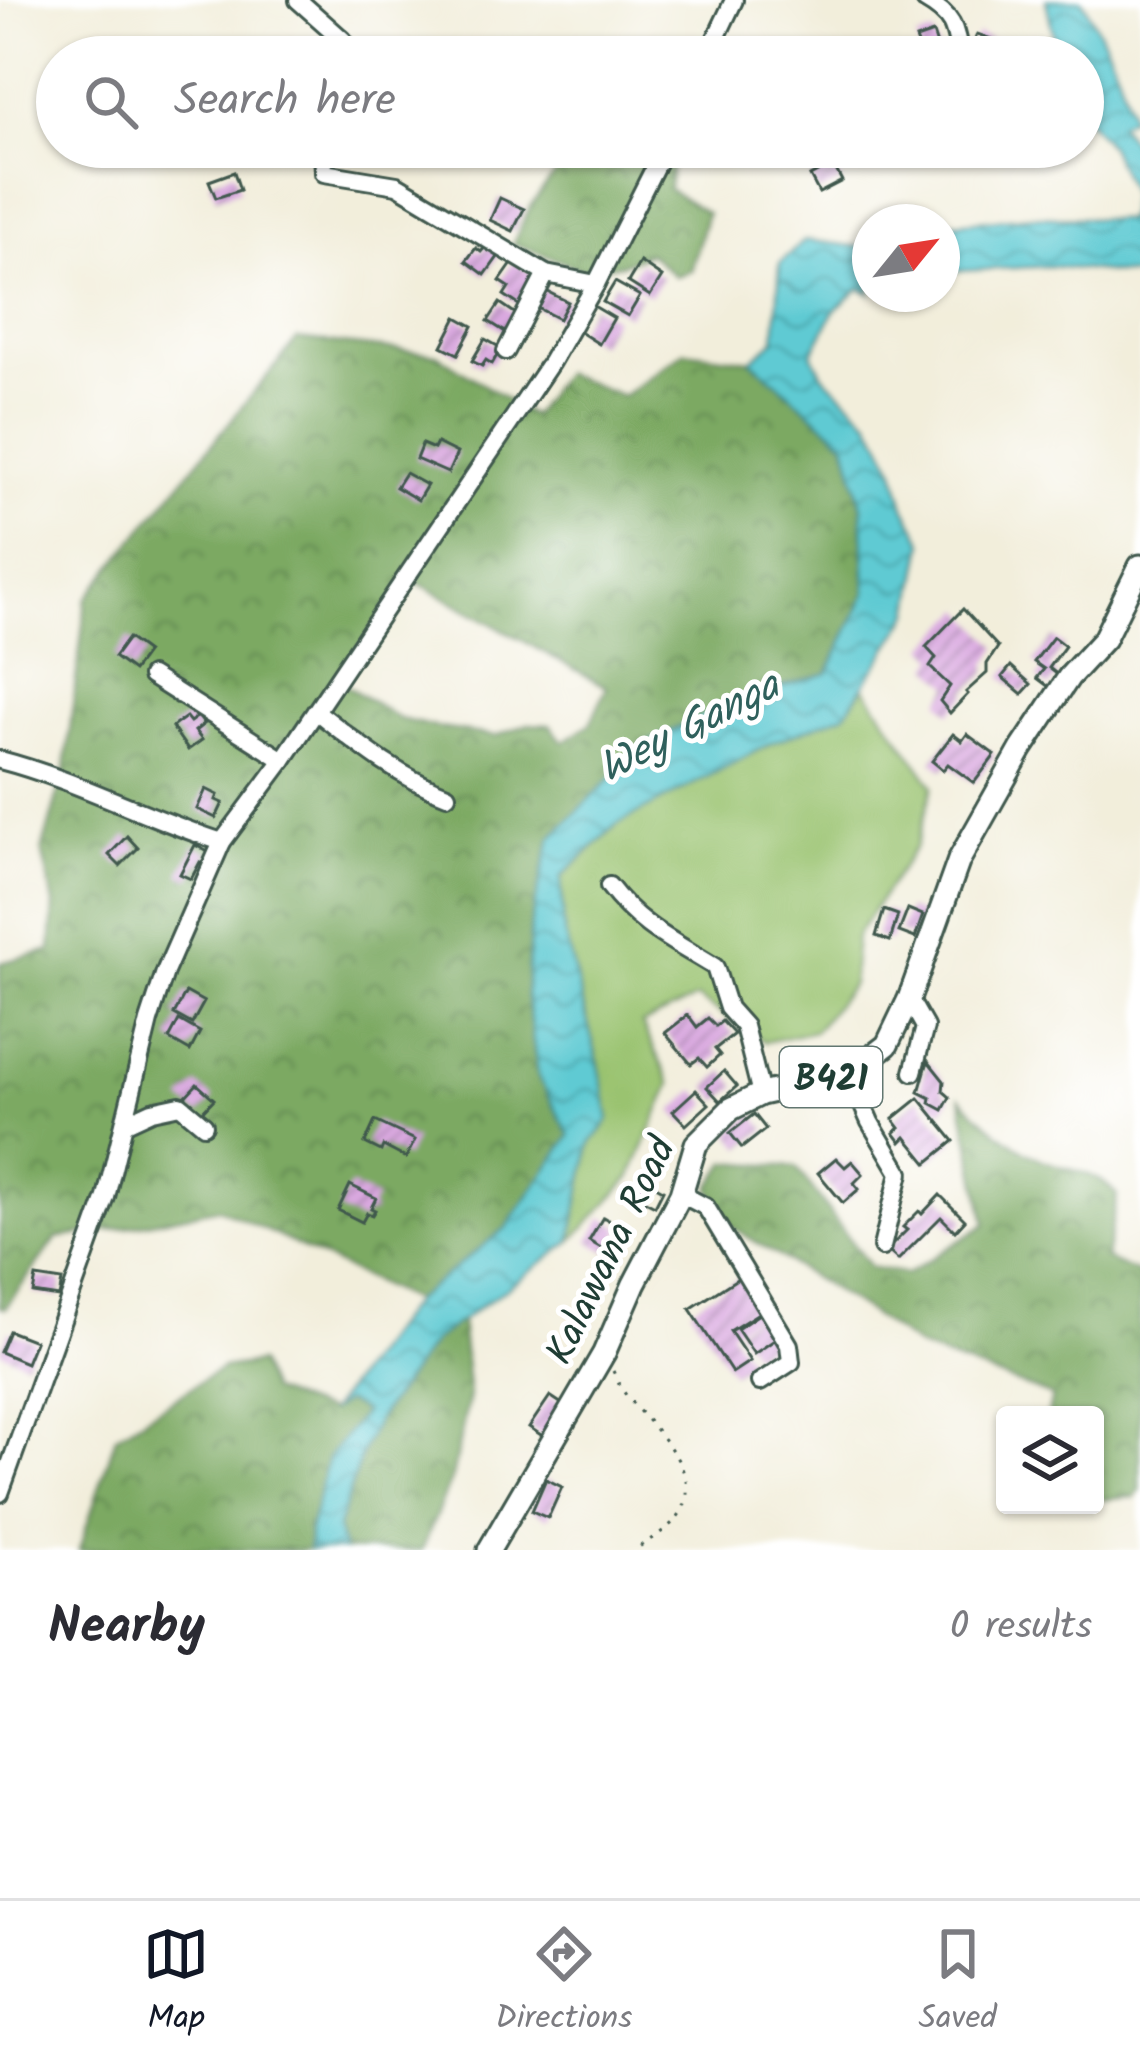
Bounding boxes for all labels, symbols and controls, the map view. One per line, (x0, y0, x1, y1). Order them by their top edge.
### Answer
search box (36, 36, 1104, 168)
text: Search here (174, 66, 396, 138)
icon: search (78, 69, 144, 135)
north arrow (852, 204, 960, 312)
water label: Wey Ganga (587, 653, 794, 802)
road number: B421 (780, 1047, 882, 1107)
street label: Kalawana Road (531, 1126, 695, 1376)
map controls (996, 1406, 1104, 1514)
button: layers (996, 1406, 1104, 1514)
text: Nearby (48, 1588, 205, 1669)
text: 0 results (950, 1597, 1092, 1659)
tab: Map (143, 1921, 209, 2046)
tab: Directions (495, 1921, 632, 2046)
tab: Saved (919, 1921, 997, 2046)

